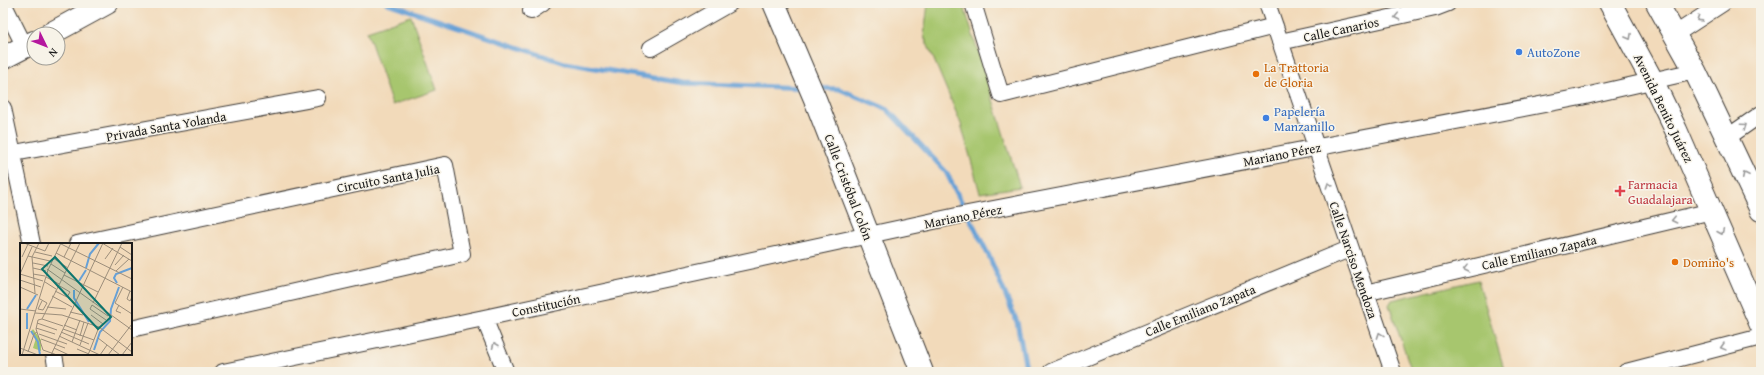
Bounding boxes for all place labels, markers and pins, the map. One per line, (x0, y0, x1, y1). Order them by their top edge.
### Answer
place label: AutoZone (1527, 43, 1580, 62)
marker: AutoZone (1514, 47, 1524, 57)
place label: La Trattoria de Gloria (1264, 58, 1330, 92)
marker: La Trattoria de Gloria (1251, 69, 1261, 79)
place label: Papelería Manzanillo (1274, 102, 1335, 136)
marker: Papelería Manzanillo (1261, 113, 1271, 123)
place label: Farmacia Guadalajara (1628, 175, 1694, 209)
marker: Farmacia Guadalajara (1615, 186, 1625, 196)
place label: Domino's (1683, 253, 1734, 272)
marker: Domino's (1670, 257, 1680, 267)

